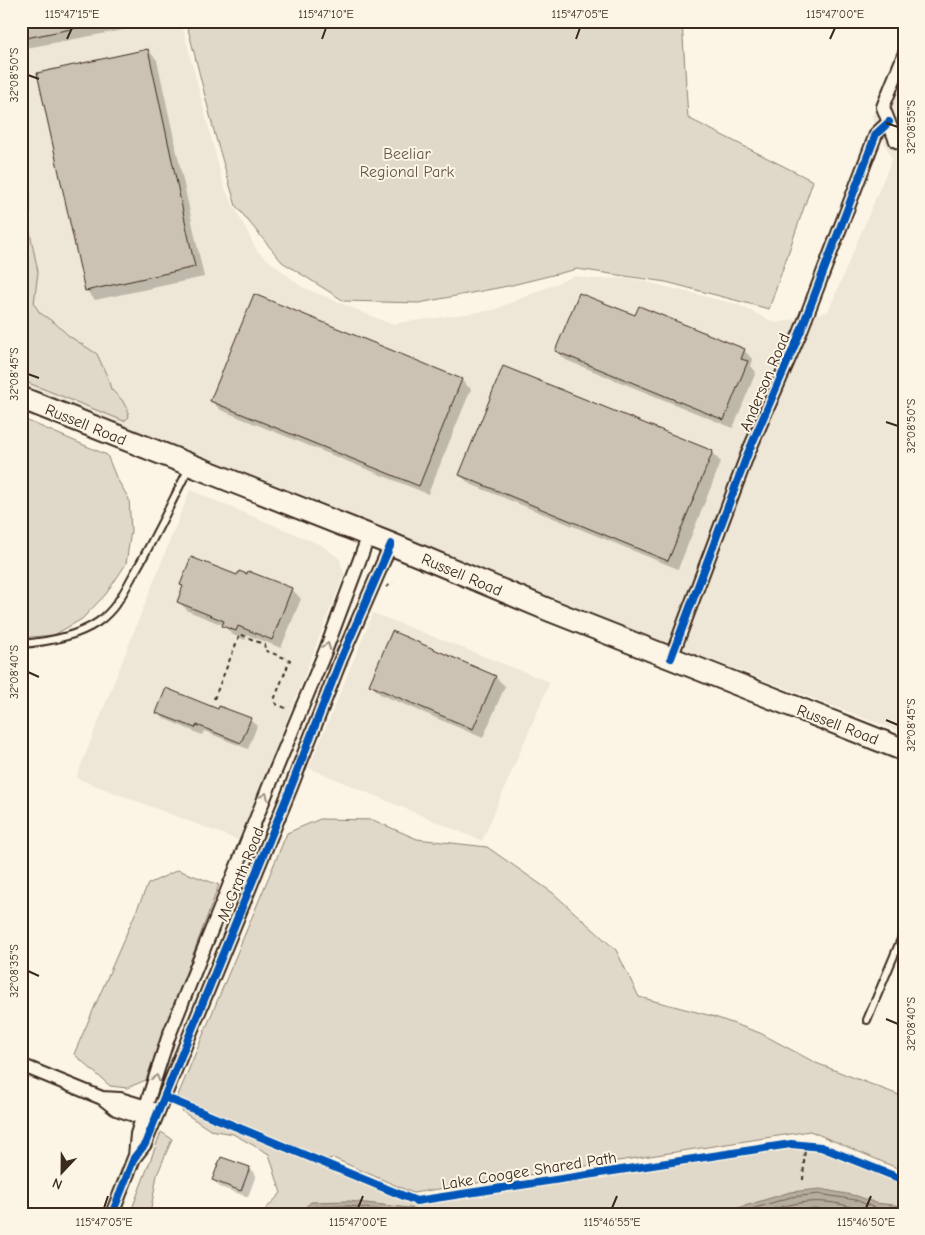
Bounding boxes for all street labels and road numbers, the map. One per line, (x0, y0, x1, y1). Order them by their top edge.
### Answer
street label: Anderson Road (736, 331, 794, 434)
street label: Russell Road (42, 400, 129, 449)
street label: Russell Road (419, 550, 505, 600)
street label: Russell Road (794, 701, 881, 749)
street label: McGrath Road (214, 825, 268, 924)
street label: Lake Coogee Shared Path (441, 1148, 618, 1194)

